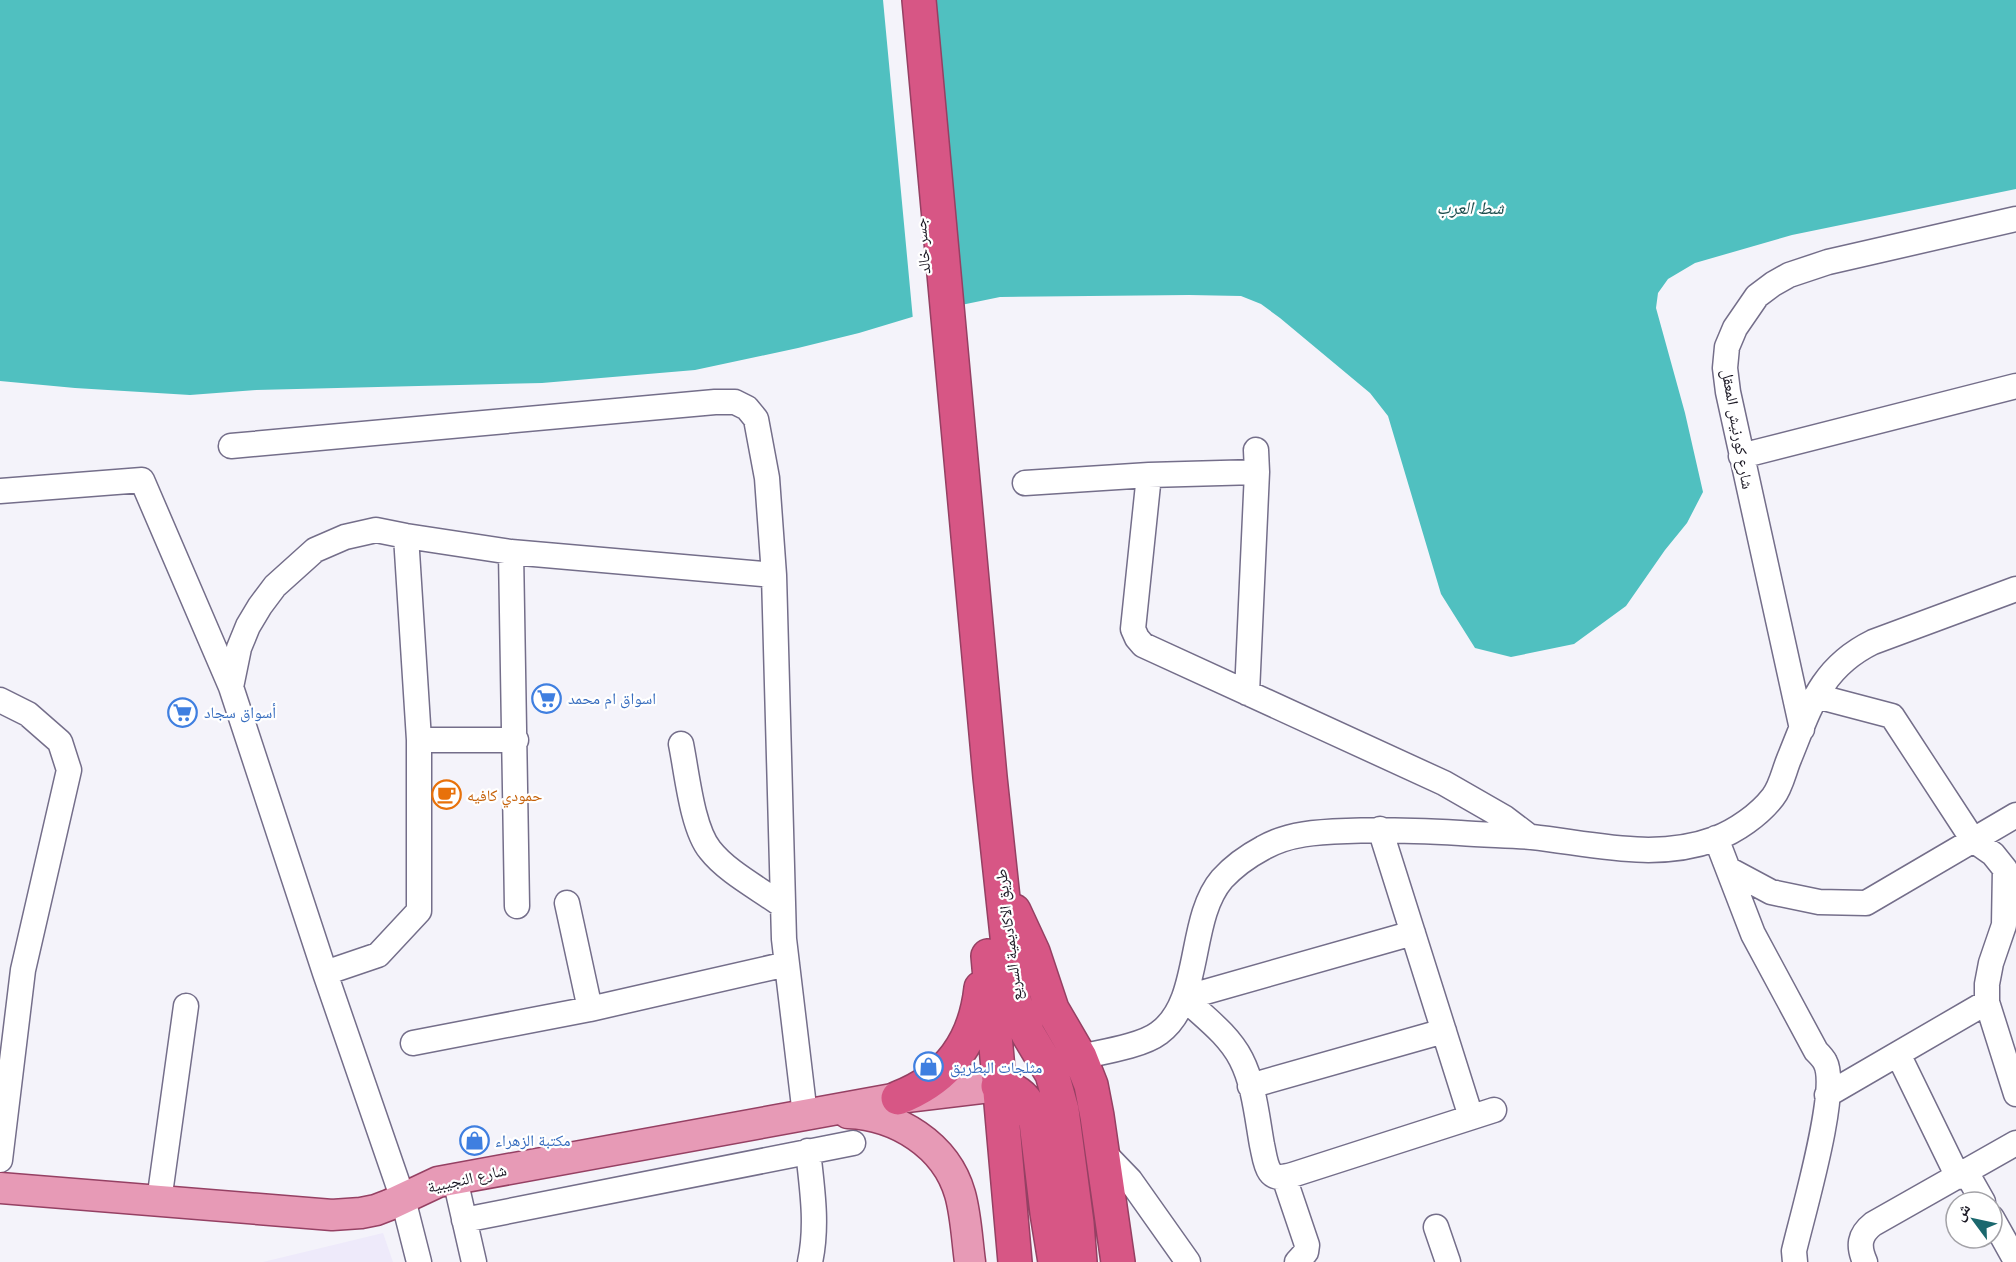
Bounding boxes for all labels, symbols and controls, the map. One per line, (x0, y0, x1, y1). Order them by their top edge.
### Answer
water label: شط العرب (1436, 197, 1505, 219)
street label: جسر خالد (911, 217, 935, 275)
street label: شارع كورنيش المعقل (1717, 368, 1757, 491)
supermarket icon: اسواق ام محمد (531, 682, 563, 714)
place label: اسواق ام محمد (568, 689, 656, 709)
supermarket icon: أسواق سجاد (167, 696, 199, 728)
place label: أسواق سجاد (204, 703, 276, 723)
cafe icon: حمودي كافيه (430, 779, 462, 811)
place label: حمودي كافيه (467, 786, 542, 808)
street label: طريق الاكاديمية السريع (991, 868, 1027, 1002)
shop icon: مثلجات البطريق (913, 1051, 945, 1083)
place label: مثلجات البطريق (950, 1058, 1042, 1078)
shop icon: مكتبة الزهراء (458, 1124, 490, 1156)
place label: مكتبة الزهراء (495, 1131, 571, 1151)
street label: شارع النجيبية (426, 1160, 509, 1198)
north arrow (1944, 1190, 2004, 1250)
text: ش (1949, 1200, 1975, 1225)

